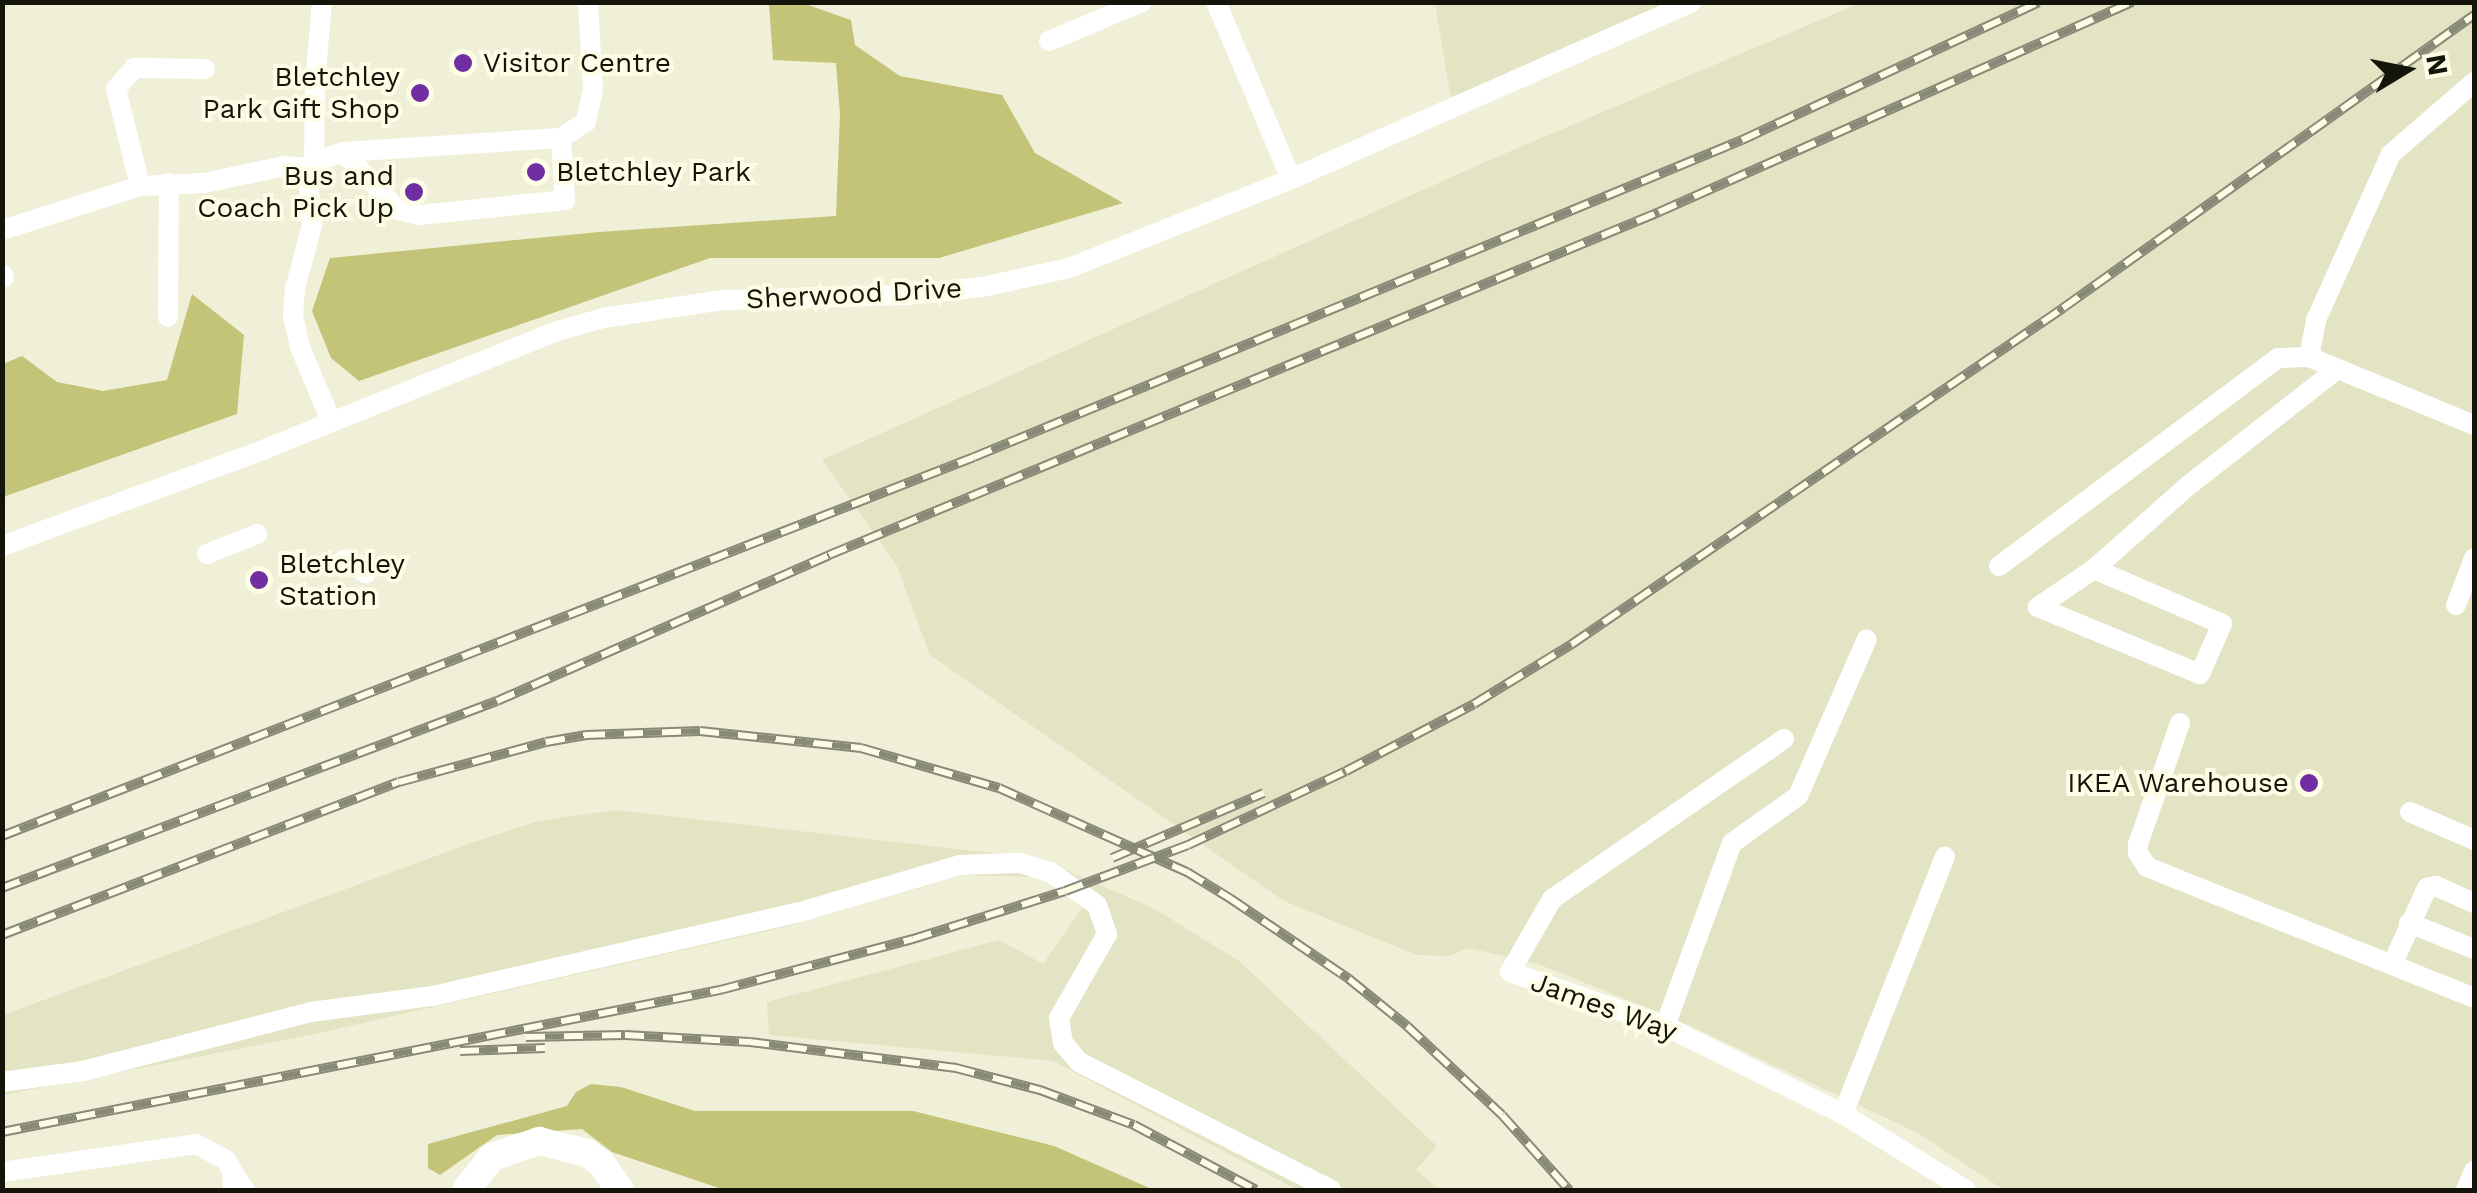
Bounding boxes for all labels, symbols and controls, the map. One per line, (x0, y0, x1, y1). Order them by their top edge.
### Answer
north arrow (2357, 20, 2457, 120)
place label: Visitor Centre (483, 46, 672, 80)
marker: Visitor Centre (452, 52, 474, 74)
text: N (2419, 52, 2455, 78)
place label: Bletchley Park Gift Shop (202, 60, 400, 126)
marker: Bletchley Park Gift Shop (409, 82, 431, 104)
place label: Bletchley Park (556, 155, 752, 189)
place label: Bus and Coach Pick Up (197, 159, 394, 225)
marker: Bletchley Park (525, 161, 547, 183)
marker: Bus and Coach Pick Up (403, 181, 425, 203)
street label: Sherwood Drive (745, 272, 963, 316)
place label: Bletchley Station (279, 547, 405, 613)
marker: Bletchley Station (248, 569, 270, 591)
place label: IKEA Warehouse (2065, 766, 2289, 800)
marker: IKEA Warehouse (2298, 772, 2320, 794)
street label: James Way (1526, 965, 1682, 1049)

